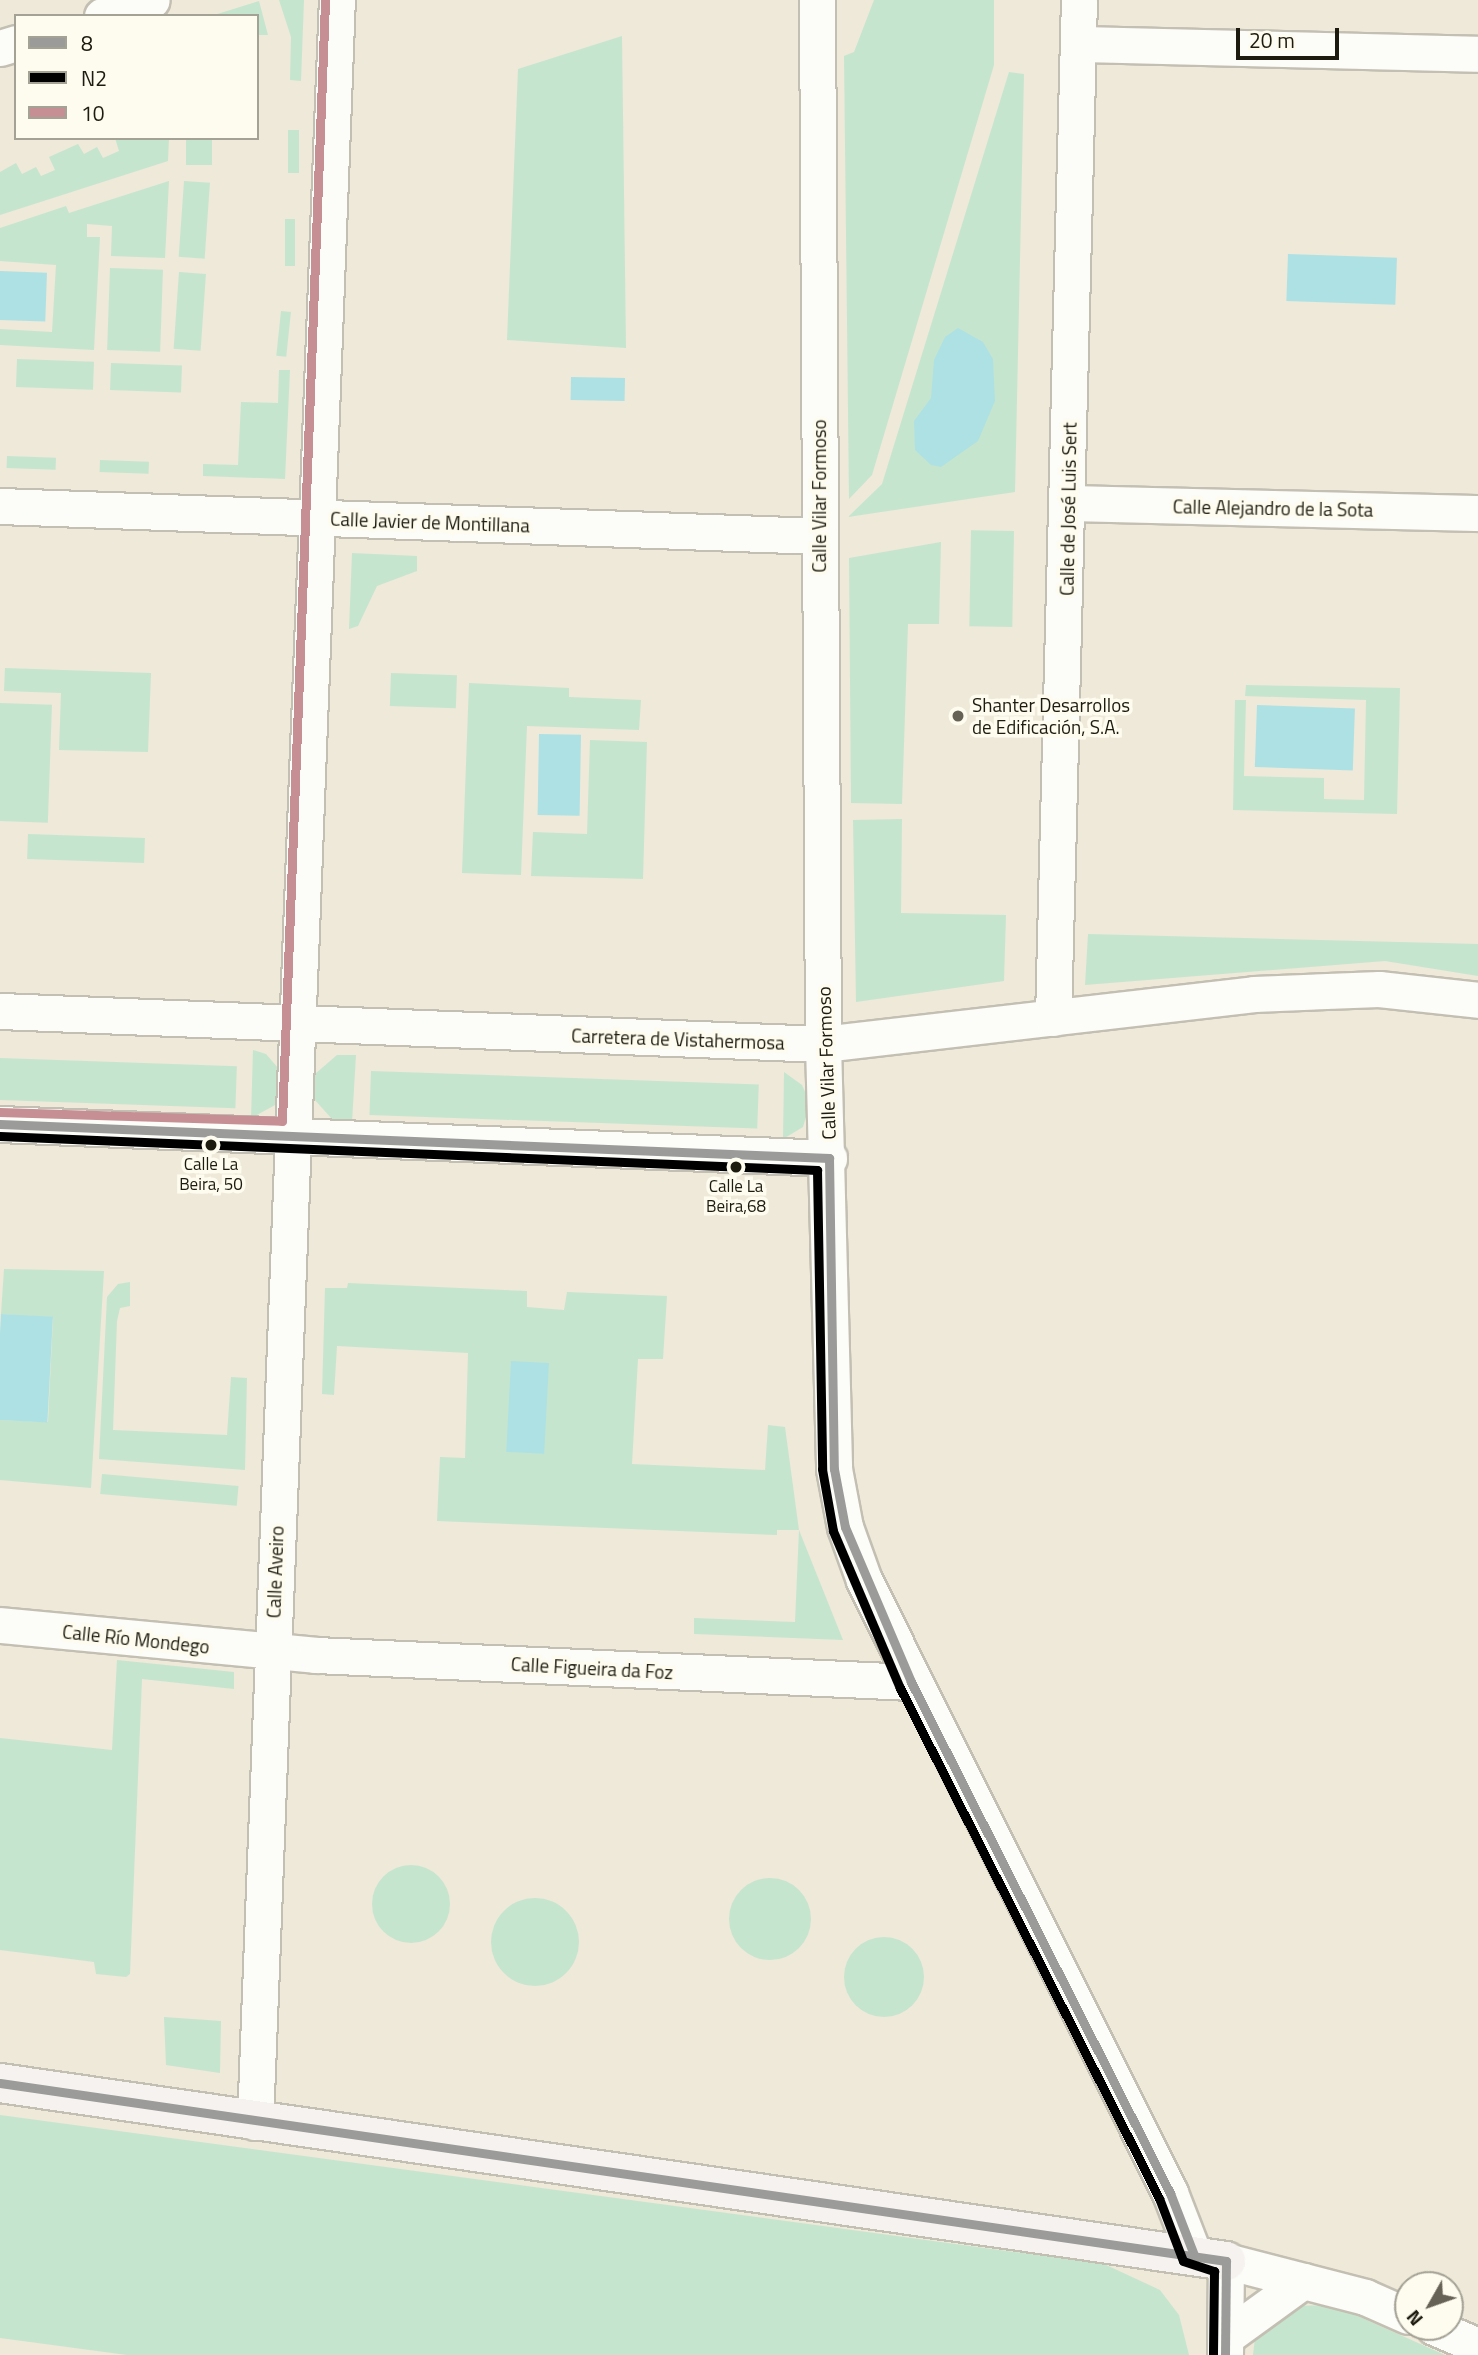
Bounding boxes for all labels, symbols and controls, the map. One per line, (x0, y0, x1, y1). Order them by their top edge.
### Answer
legend (14, 14, 259, 140)
scale bar (1240, 14, 1343, 58)
text: 20 m (1249, 24, 1295, 56)
text: 8 (81, 27, 93, 59)
text: N2 (81, 62, 107, 94)
text: 10 (81, 97, 105, 129)
street label: Calle Vilar Formoso (808, 419, 830, 573)
street label: Calle de José Luis Sert (1055, 422, 1081, 596)
street label: Calle Alejandro de la Sota (1173, 495, 1373, 521)
street label: Calle Javier de Montillana (330, 507, 530, 537)
place label: Shanter Desarrollos de Edificación, S.A. (972, 694, 1130, 738)
marker: Shanter Desarrollos de Edificación, S.A. (950, 708, 966, 724)
street label: Calle Vilar Formoso (812, 986, 840, 1140)
street label: Carretera de Vistahermosa (571, 1024, 785, 1054)
marker: Calle La Beira, 50 (204, 1138, 218, 1152)
place label: Calle La Beira, 50 (179, 1155, 243, 1195)
marker: Calle La Beira,68 (729, 1160, 743, 1174)
place label: Calle La Beira,68 (706, 1177, 766, 1217)
street label: Calle Aveiro (262, 1525, 288, 1619)
street label: Calle Río Mondego (61, 1620, 211, 1658)
street label: Calle Figueira da Foz (510, 1652, 674, 1684)
north arrow (1394, 2271, 1464, 2341)
text: N (1399, 2304, 1429, 2333)

